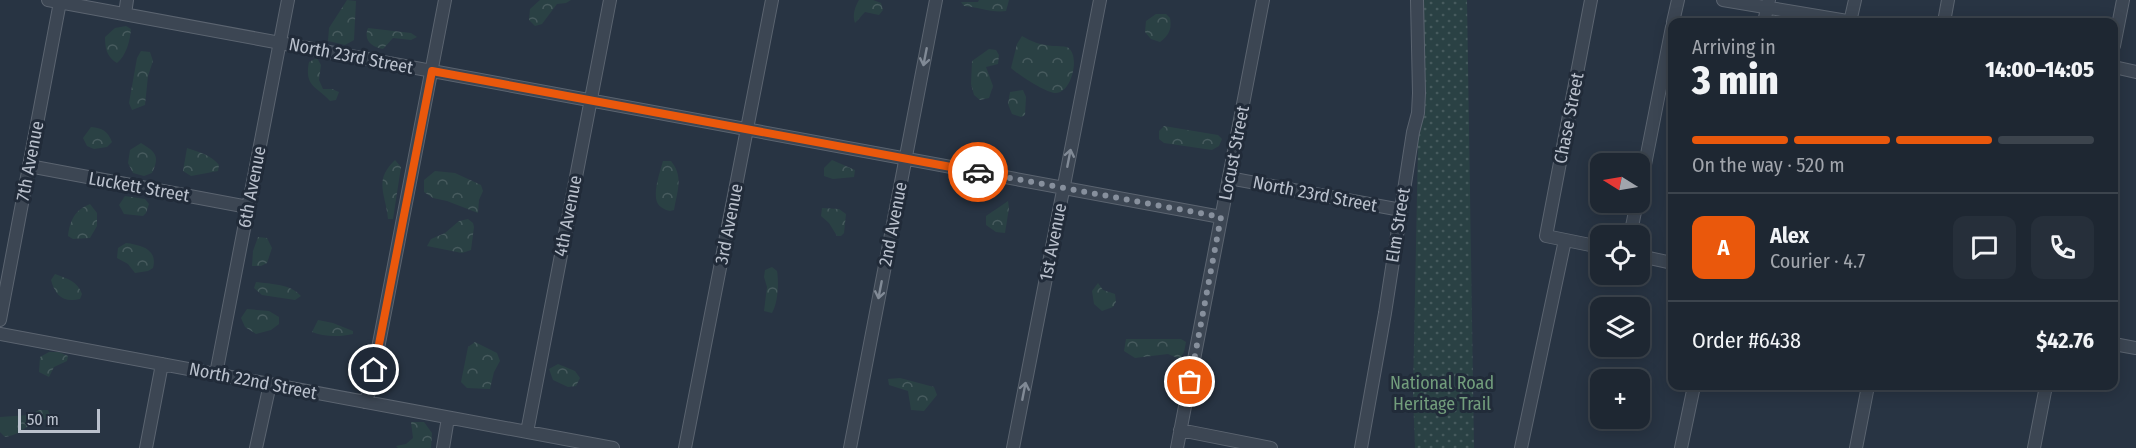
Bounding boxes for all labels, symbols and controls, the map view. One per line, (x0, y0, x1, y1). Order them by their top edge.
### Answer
street label: North 23rd Street (287, 33, 415, 79)
text: Arriving in (1692, 35, 1776, 59)
one-way arrow (919, 47, 930, 67)
text: 14:00–14:05 (1985, 56, 2094, 83)
text: 3 min (1692, 58, 1779, 104)
street label: Chase Street (1549, 71, 1589, 165)
street label: Locust Street (1214, 104, 1254, 202)
street label: 7th Avenue (11, 119, 49, 203)
courier (948, 142, 1008, 202)
street label: 6th Avenue (233, 144, 271, 230)
one-way arrow (1064, 149, 1075, 168)
north arrow (1590, 153, 1650, 213)
map controls (1590, 153, 1650, 429)
text: On the way · 520 m (1692, 153, 1845, 177)
icon: car (962, 156, 995, 189)
street label: Luckett Street (87, 167, 191, 207)
street label: North 23rd Street (1251, 171, 1379, 217)
street label: 4th Avenue (549, 173, 587, 259)
street label: 2nd Avenue (874, 180, 912, 268)
street label: 3rd Avenue (710, 182, 748, 266)
street label: Elm Street (1381, 186, 1415, 264)
street label: 1st Avenue (1035, 201, 1071, 283)
button: chat (1953, 216, 2016, 279)
button: phone (2031, 216, 2094, 279)
text: Alex (1770, 222, 1809, 249)
button: locate (1590, 225, 1650, 285)
text: A (1718, 234, 1729, 261)
text: Courier · 4.7 (1770, 249, 1865, 273)
one-way arrow (874, 280, 885, 299)
button: layers (1590, 297, 1650, 357)
text: Order #6438 (1692, 327, 1801, 354)
text: $42.76 (2036, 327, 2094, 354)
pin (348, 344, 399, 395)
icon: home (357, 353, 390, 386)
pin (1164, 356, 1215, 407)
street label: North 22nd Street (187, 358, 319, 404)
icon: bag (1173, 365, 1206, 398)
button: + (1590, 369, 1650, 429)
park label: National Road Heritage Trail (1390, 372, 1494, 415)
one-way arrow (1019, 381, 1030, 401)
scale bar (18, 406, 100, 434)
text: 50 m (27, 410, 59, 429)

